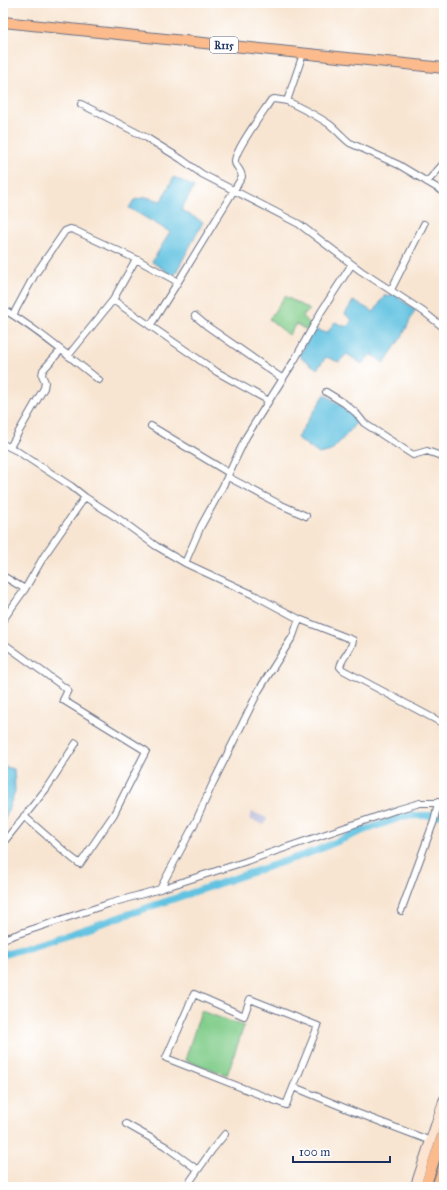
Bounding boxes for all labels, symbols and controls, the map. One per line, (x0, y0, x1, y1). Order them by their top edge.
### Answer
road number: R115 (210, 37, 238, 53)
scale bar (293, 1138, 390, 1164)
text: 100 m (299, 1145, 330, 1159)

